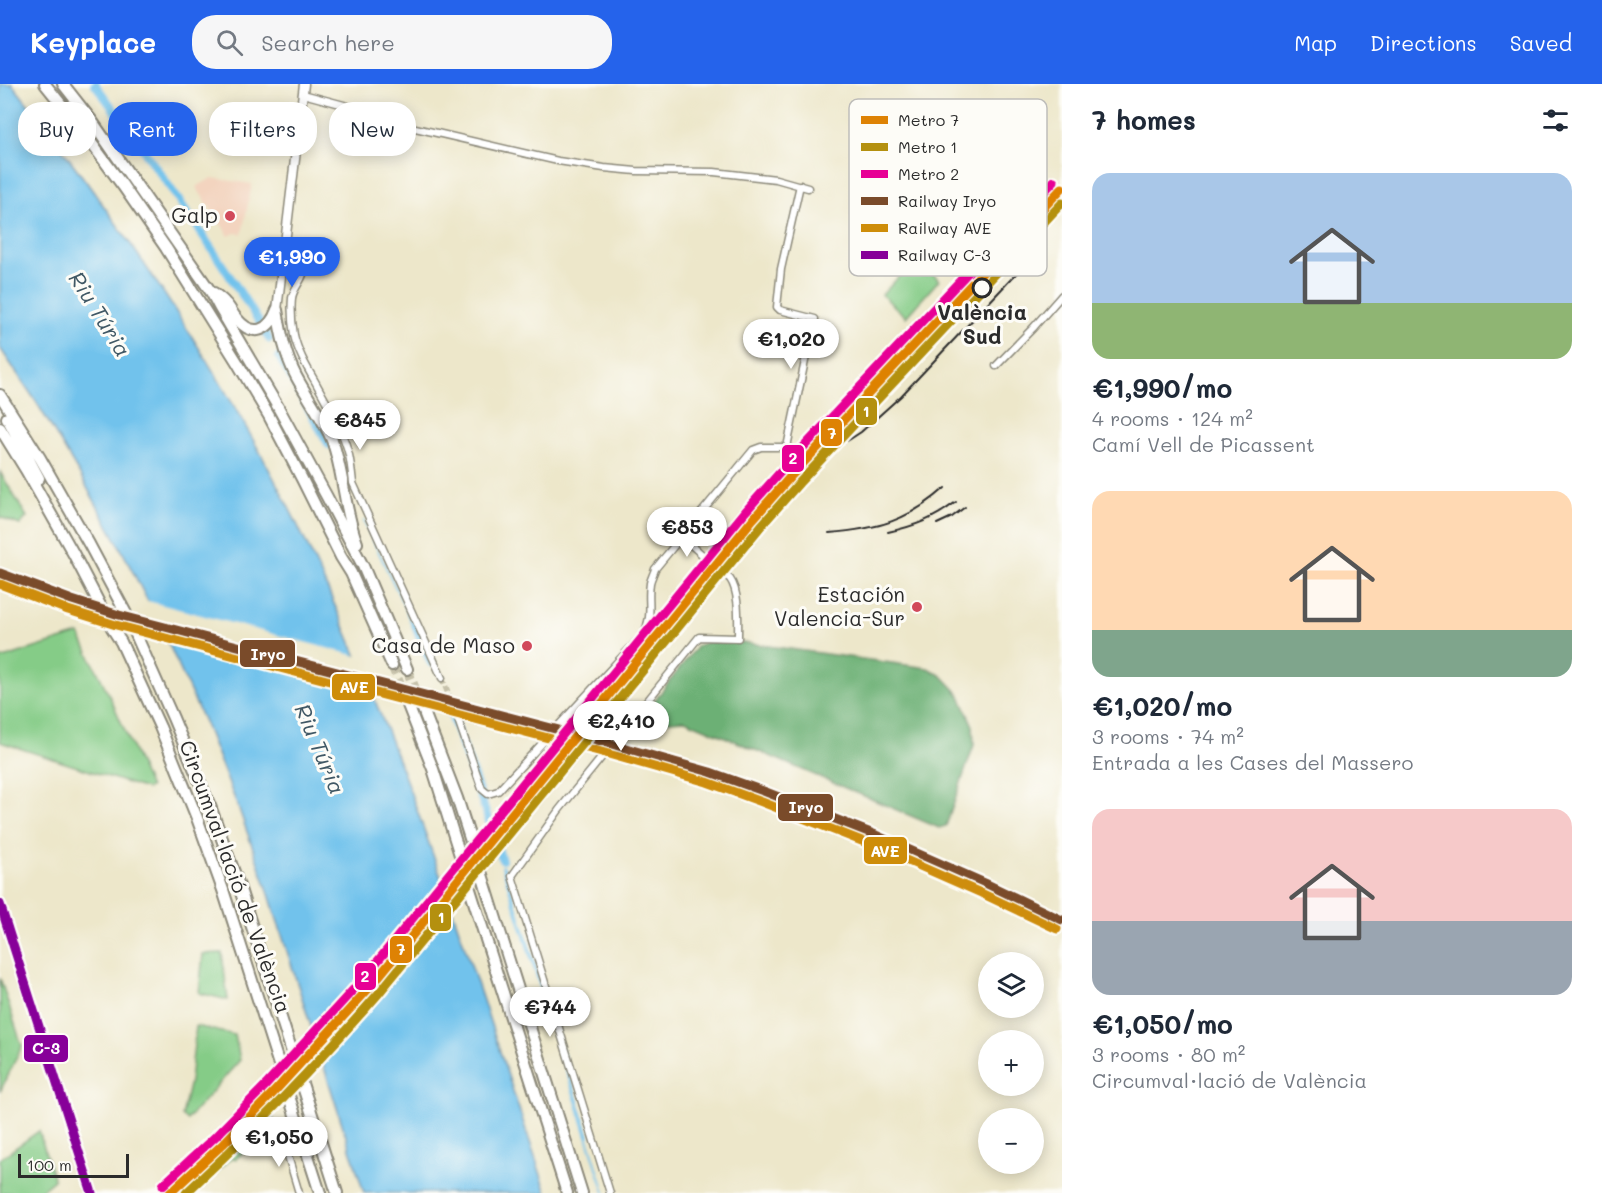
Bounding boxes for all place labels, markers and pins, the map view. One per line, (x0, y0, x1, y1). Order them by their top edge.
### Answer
place label: Galp (171, 201, 218, 228)
marker: Galp (223, 209, 237, 223)
pin: €1,990 (243, 237, 341, 288)
marker: València Sud (972, 278, 992, 298)
place label: València Sud (937, 298, 1027, 349)
pin: €1,020 (742, 319, 840, 370)
pin: €845 (324, 400, 396, 451)
pin: €853 (651, 507, 723, 558)
place label: Estación Valencia-Sur (774, 580, 905, 631)
marker: Estación Valencia-Sur (910, 600, 924, 614)
place label: Casa de Maso (371, 631, 515, 658)
marker: Casa de Maso (520, 639, 534, 653)
pin: €2,410 (572, 701, 670, 752)
pin: €744 (514, 987, 586, 1038)
pin: €1,050 (230, 1117, 328, 1168)

